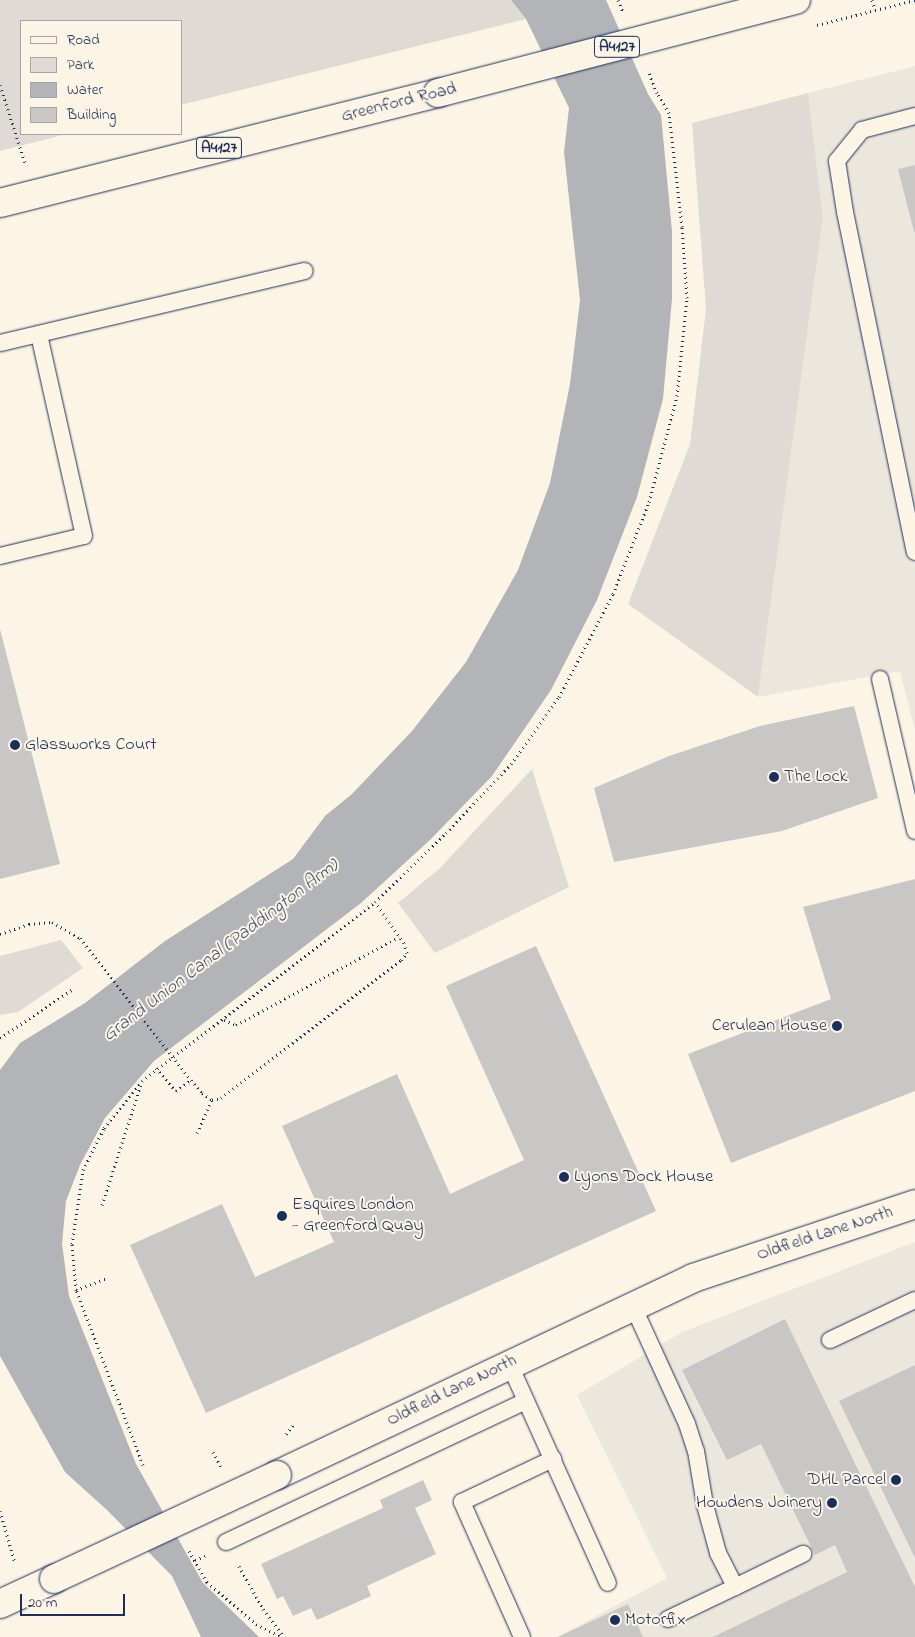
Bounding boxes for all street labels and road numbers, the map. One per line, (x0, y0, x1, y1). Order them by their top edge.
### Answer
road number: A4127 (593, 34, 641, 61)
street label: Greenford Road (339, 78, 459, 128)
road number: A4127 (195, 134, 243, 162)
street label: Oldfield Lane North (754, 1202, 896, 1266)
street label: Oldfield Lane North (384, 1350, 520, 1432)

